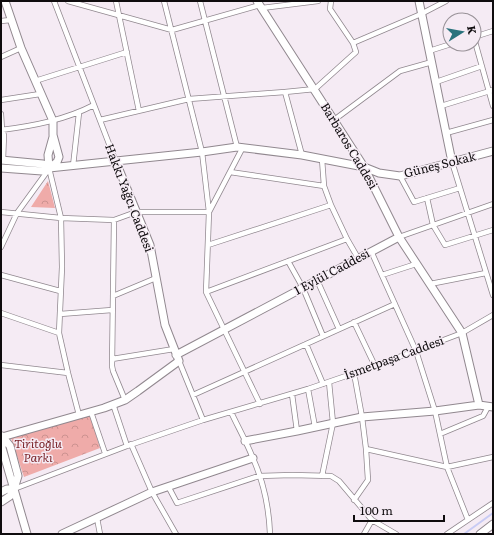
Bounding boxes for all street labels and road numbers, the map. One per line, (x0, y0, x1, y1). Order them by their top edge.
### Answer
street label: Barbaros Caddesi (317, 99, 383, 192)
street label: Hakkı Yağcı Caddesi (101, 141, 159, 254)
street label: Güneş Sokak (402, 146, 478, 182)
street label: 1 Eylül Caddesi (290, 244, 373, 299)
street label: İsmetpaşa Caddesi (341, 331, 446, 384)

